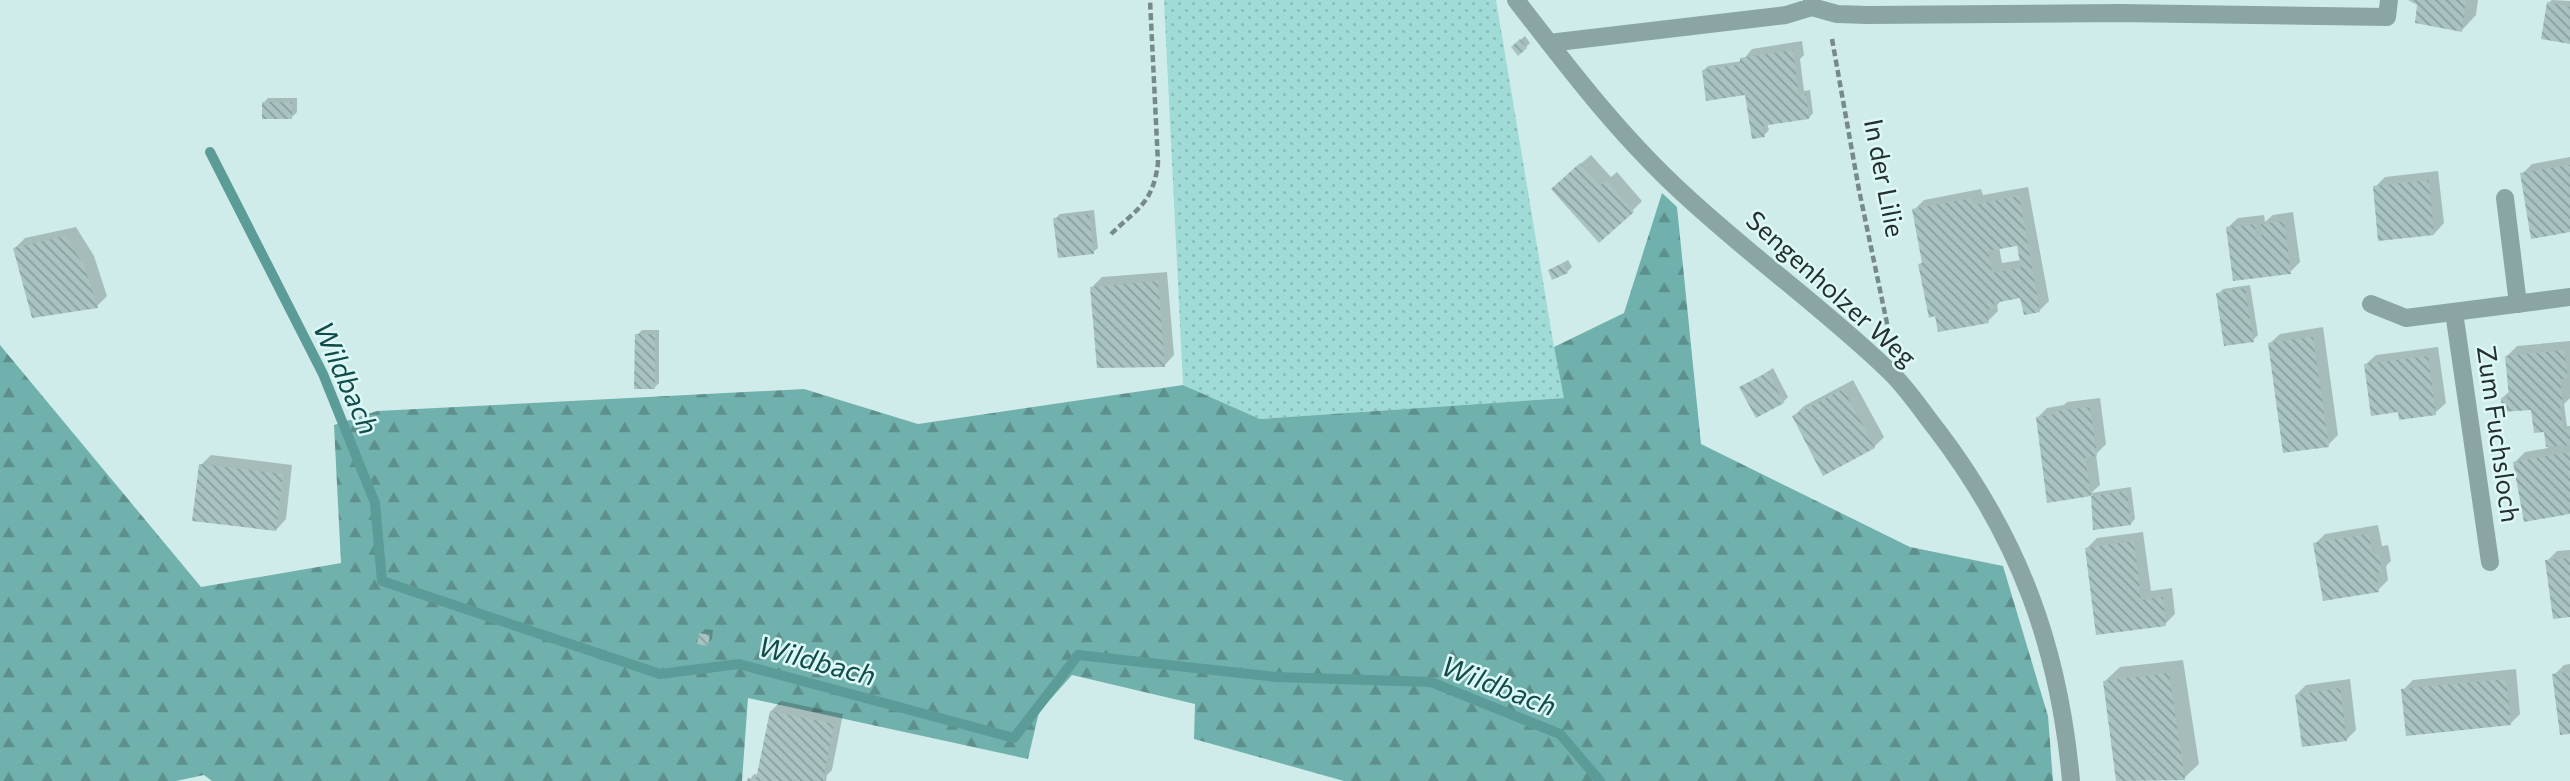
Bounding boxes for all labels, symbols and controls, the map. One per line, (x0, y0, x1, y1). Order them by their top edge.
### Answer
street label: In der Lilie (1859, 116, 1912, 239)
street label: Sengenholzer Weg (1741, 203, 1923, 372)
water label: Wildbach (307, 316, 387, 439)
street label: Zum Fuchsloch (2472, 343, 2527, 524)
water label: Wildbach (755, 628, 880, 692)
water label: Wildbach (1437, 648, 1562, 722)

